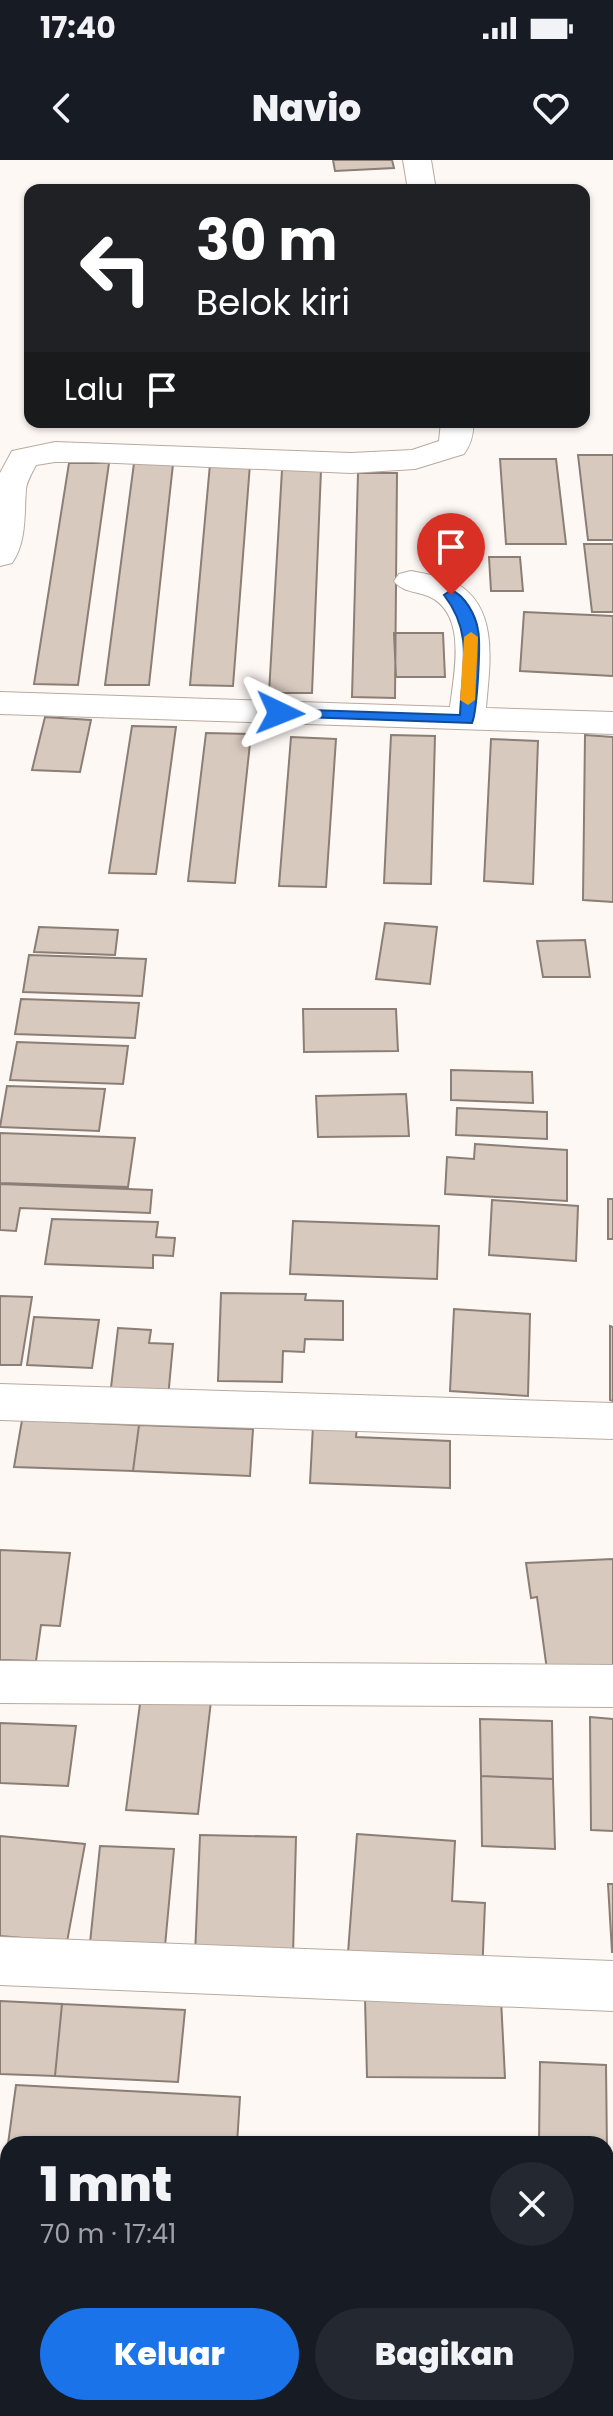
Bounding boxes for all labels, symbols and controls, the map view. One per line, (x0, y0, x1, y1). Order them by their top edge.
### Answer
text: 17:40 (40, 6, 116, 49)
text: Navio (252, 83, 361, 134)
icon: back (40, 86, 84, 130)
icon: heart (529, 86, 573, 130)
text: 30 m (196, 201, 338, 280)
icon: left (64, 216, 168, 320)
text: Belok kiri (196, 277, 350, 328)
text: Lalu (64, 368, 124, 411)
icon: arrive (140, 368, 184, 412)
pin (417, 513, 485, 595)
icon: arrive (429, 525, 473, 569)
position arrow (238, 671, 322, 755)
text: 1 mnt (40, 2151, 172, 2218)
button: close (490, 2162, 574, 2246)
text: 70 m · 17:41 (40, 2216, 176, 2252)
button: Keluar (40, 2308, 299, 2400)
button: Bagikan (315, 2308, 574, 2400)

